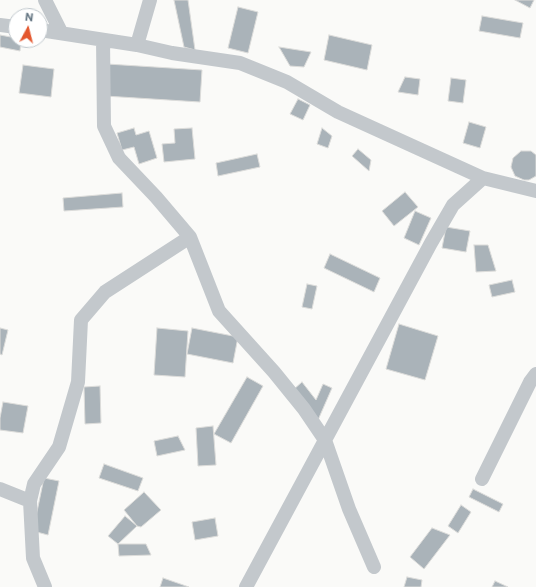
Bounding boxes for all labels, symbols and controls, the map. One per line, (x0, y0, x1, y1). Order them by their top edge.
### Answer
north arrow (8, 8, 48, 48)
text: N (24, 10, 34, 24)

